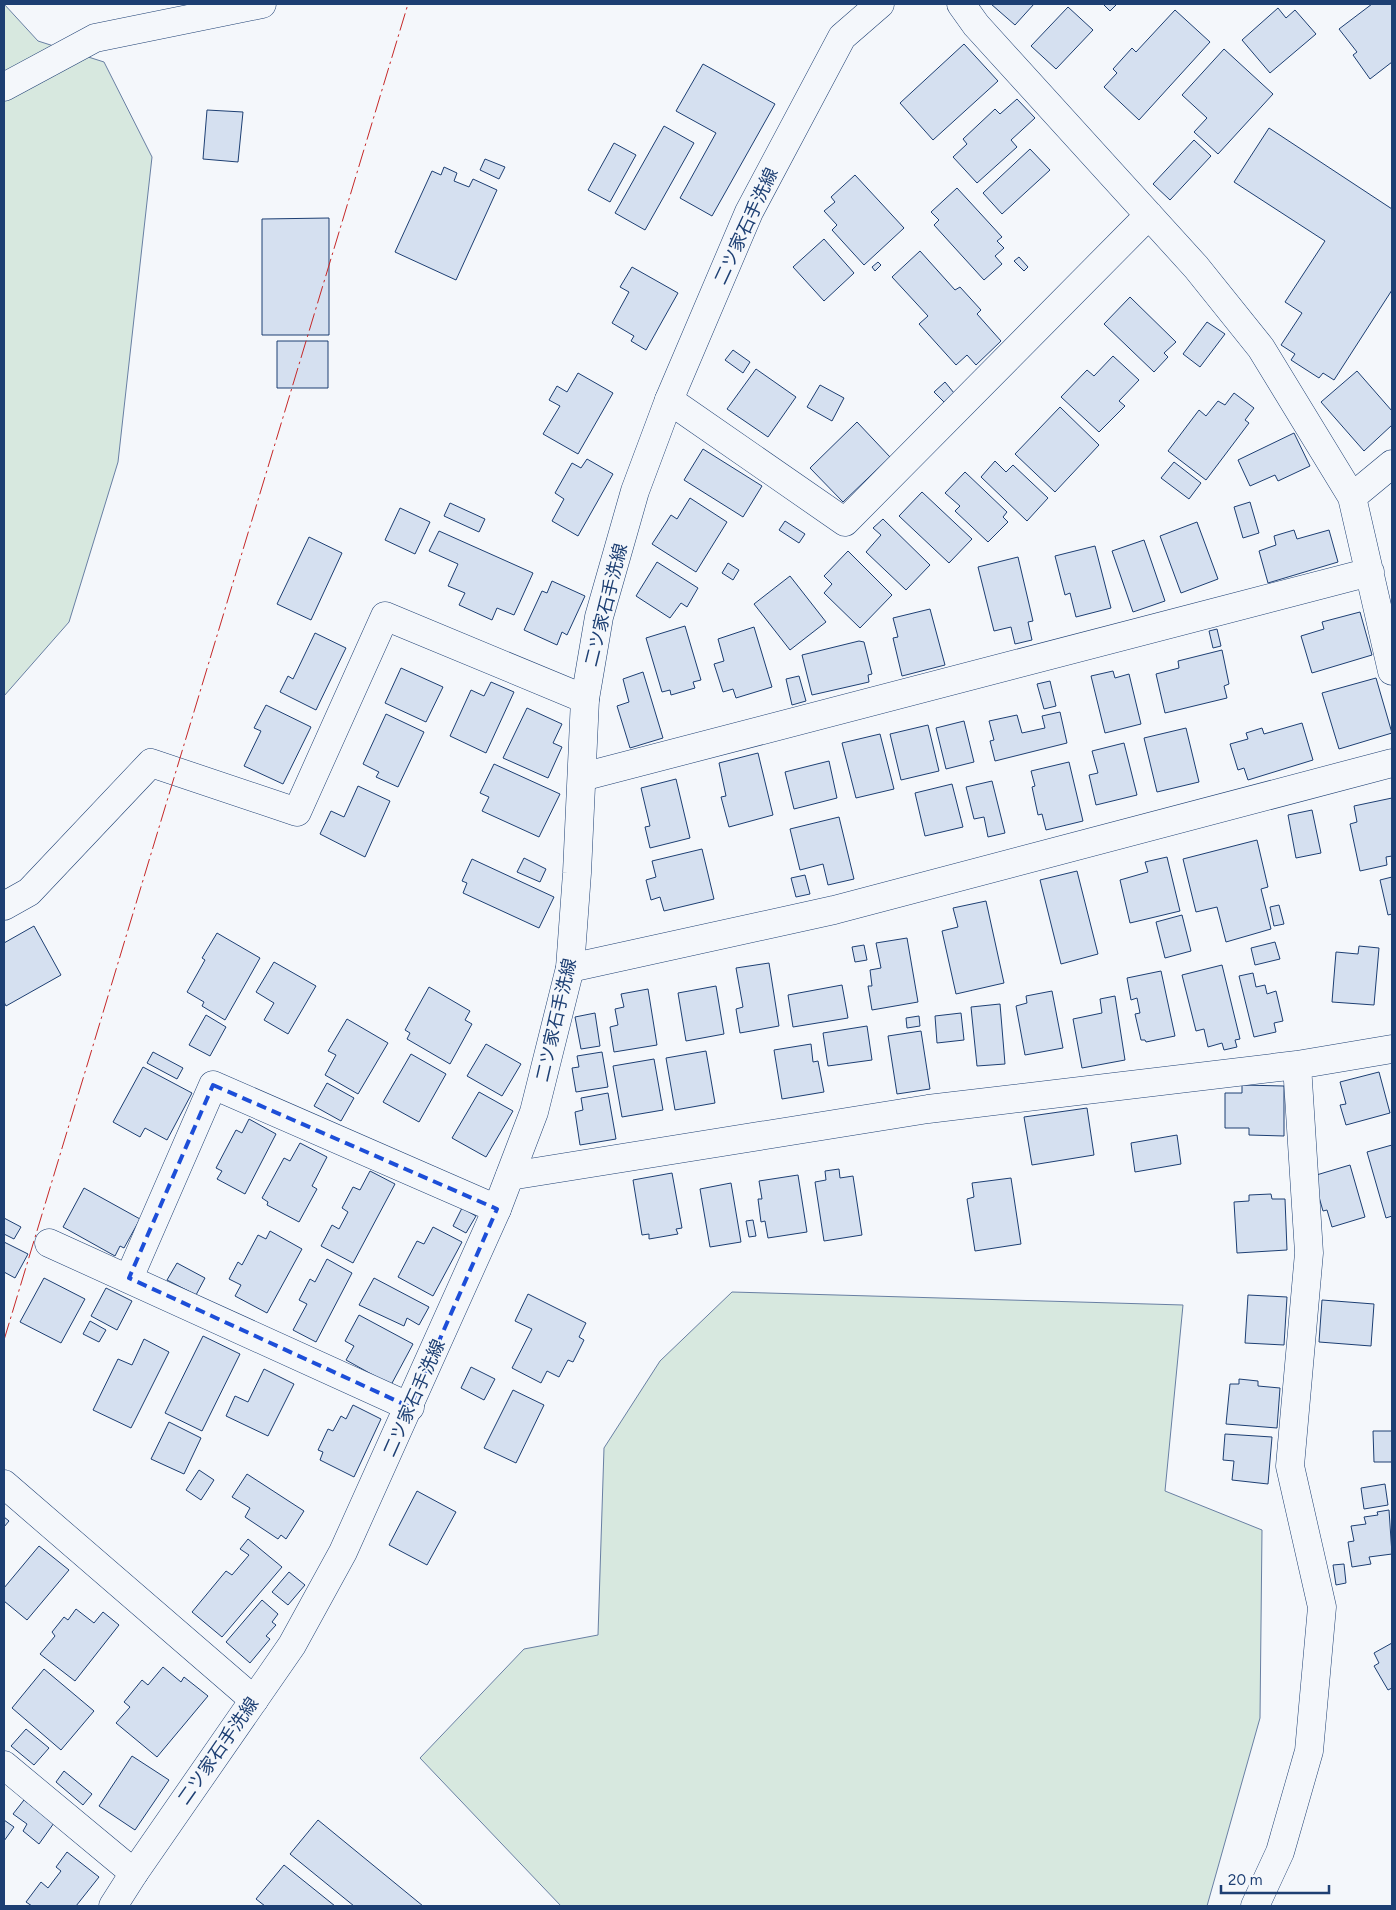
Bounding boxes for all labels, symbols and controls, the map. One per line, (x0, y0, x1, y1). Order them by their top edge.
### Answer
street label: 二ツ家石手洗線 (709, 164, 783, 288)
street label: 二ツ家石手洗線 (580, 541, 632, 669)
street label: 二ツ家石手洗線 (531, 956, 581, 1084)
street label: 二ツ家石手洗線 (378, 1336, 450, 1460)
street label: 二ツ家石手洗線 (173, 1693, 263, 1809)
scale bar (1221, 1862, 1328, 1894)
text: 20 m (1228, 1871, 1262, 1889)

